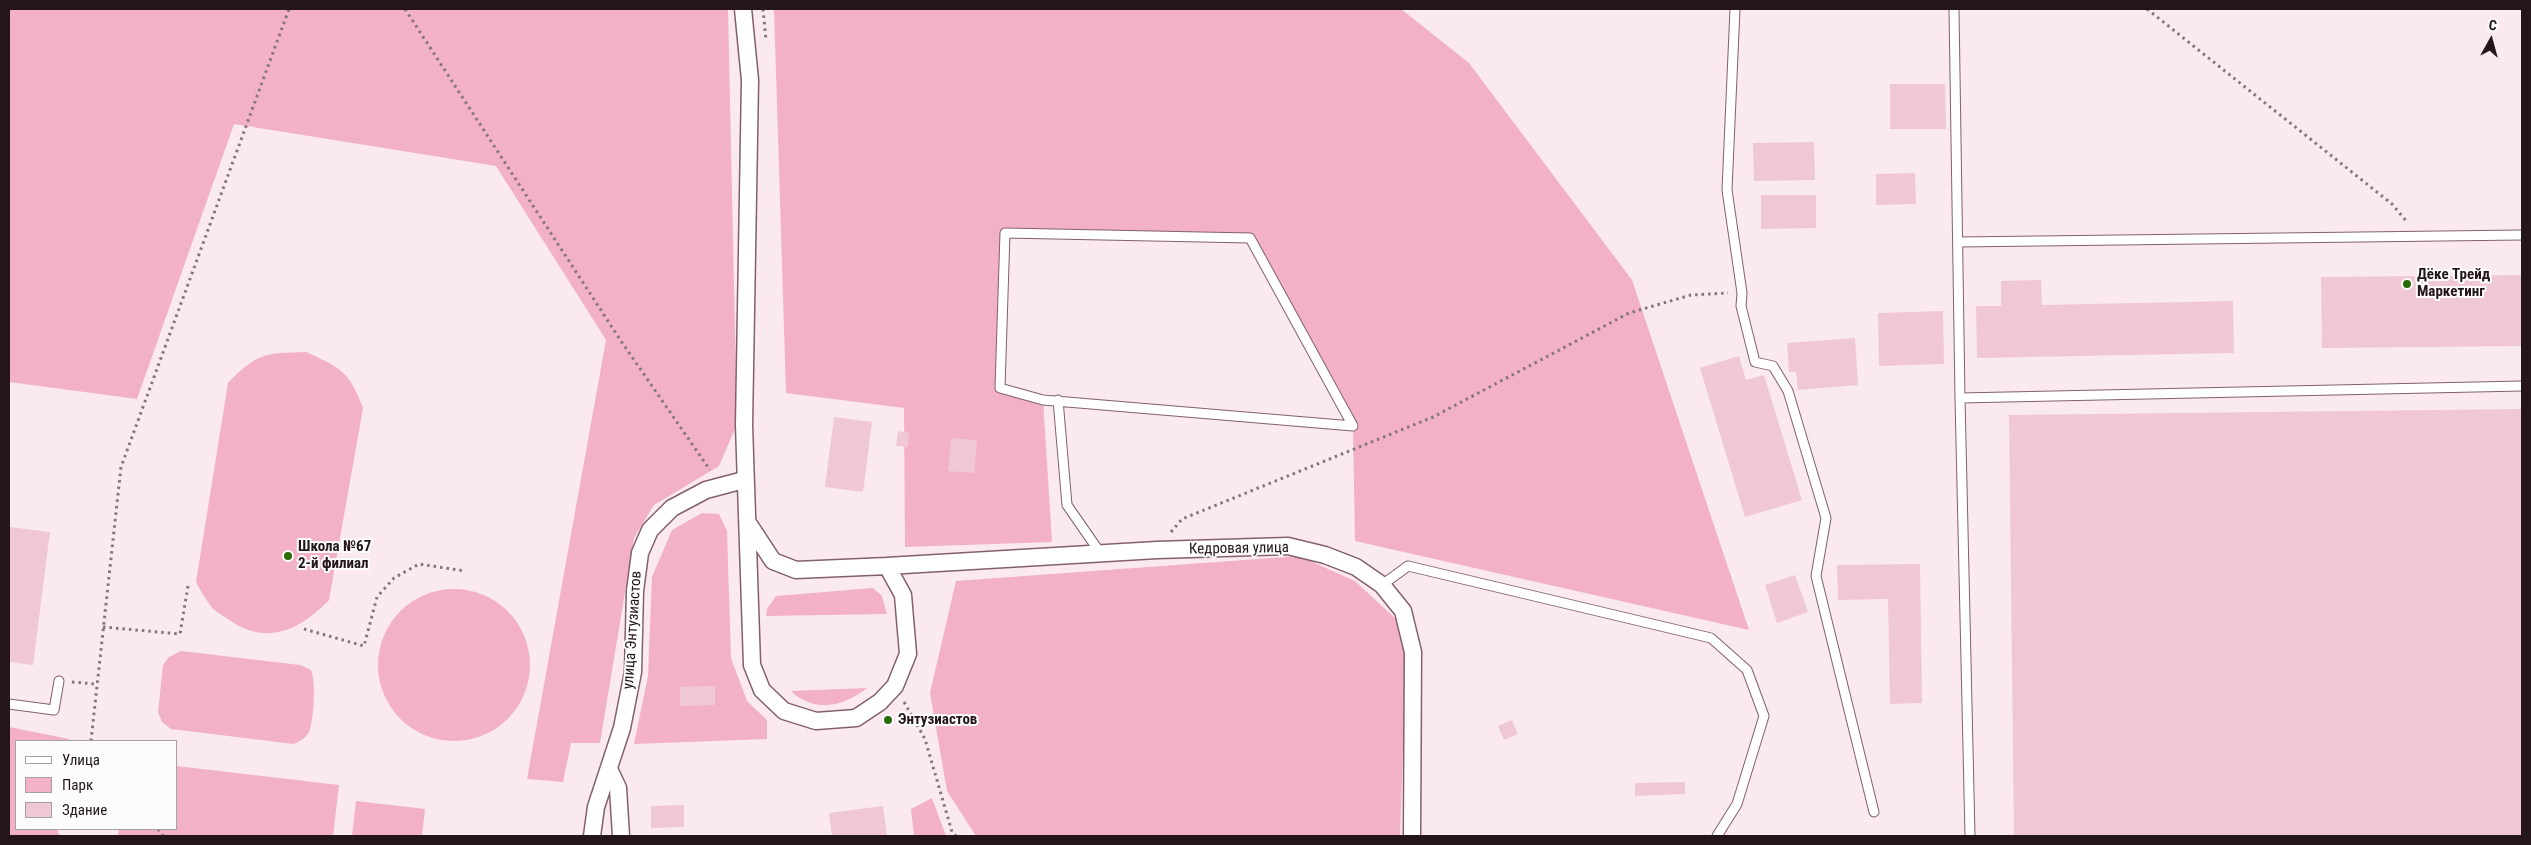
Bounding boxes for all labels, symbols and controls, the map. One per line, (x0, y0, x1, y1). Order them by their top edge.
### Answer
north arrow (2466, 15, 2516, 65)
text: С (2488, 17, 2498, 34)
place label: Дёке Трейд Маркетинг (2417, 266, 2490, 301)
marker: Дёке Трейд Маркетинг (2401, 278, 2413, 290)
place label: Школа №67 2-й филиал (298, 538, 371, 573)
street label: Кедровая улица (1189, 539, 1289, 559)
marker: Школа №67 2-й филиал (282, 550, 294, 562)
street label: улица Энтузиастов (620, 570, 646, 690)
place label: Энтузиастов (898, 711, 977, 729)
marker: Энтузиастов (882, 714, 894, 726)
legend (15, 740, 178, 830)
text: Улица (62, 751, 100, 769)
text: Парк (62, 776, 93, 794)
text: Здание (62, 801, 107, 819)

